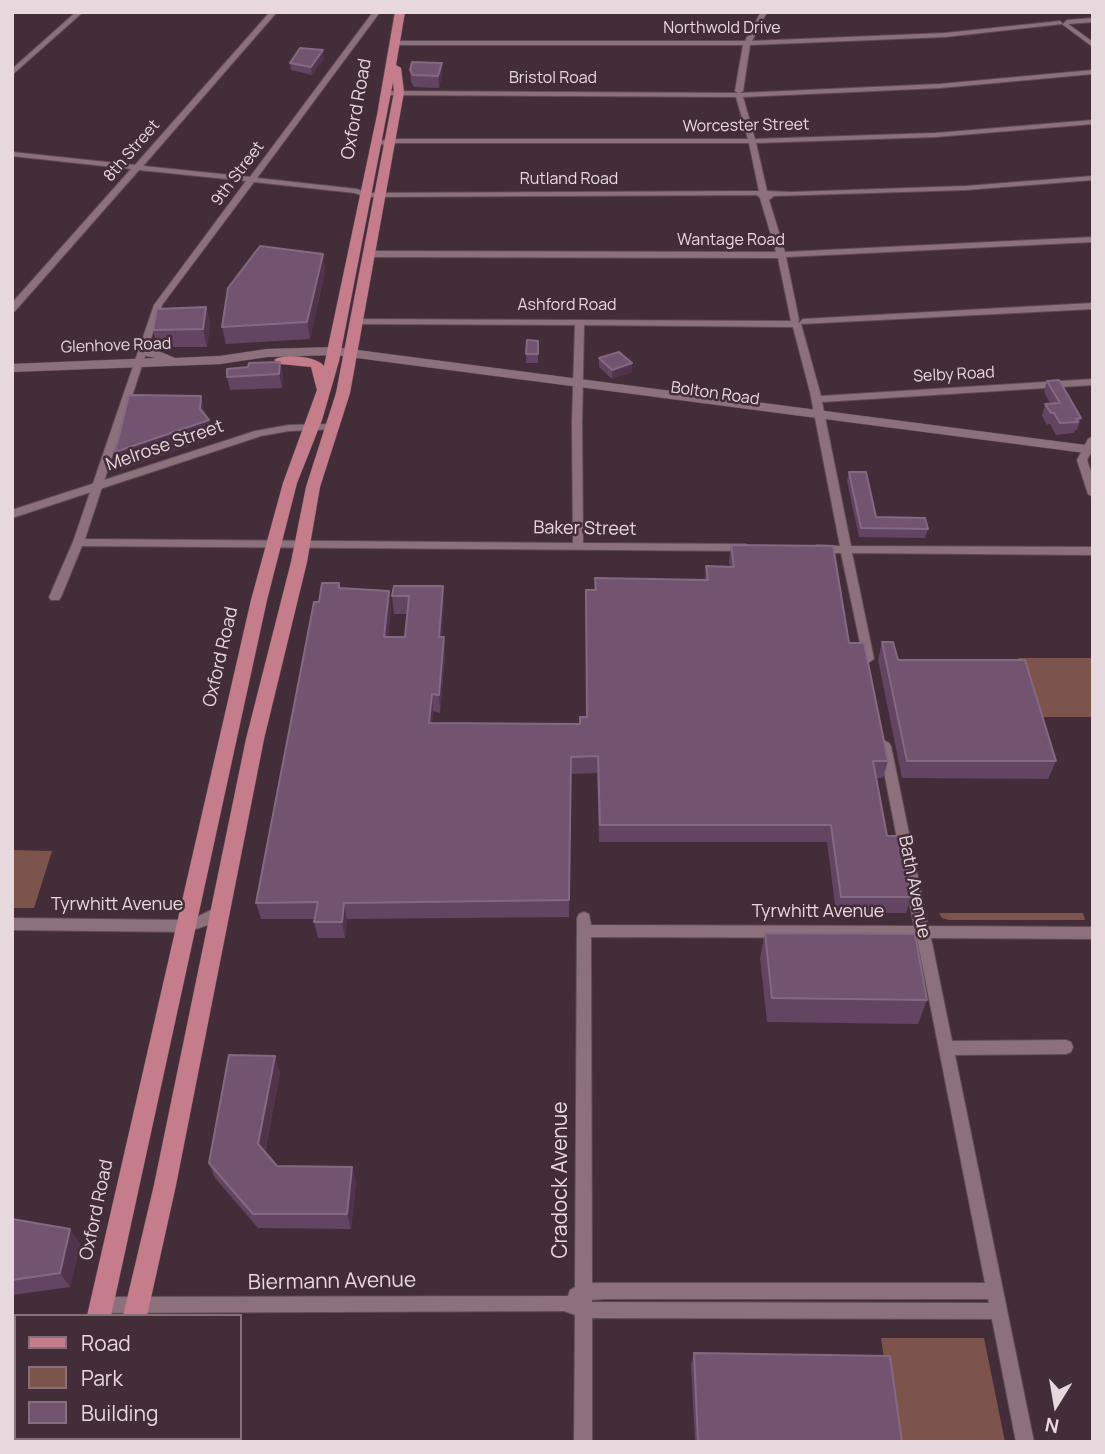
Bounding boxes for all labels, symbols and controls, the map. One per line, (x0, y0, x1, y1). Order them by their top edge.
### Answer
street label: Northwold Drive (663, 19, 781, 39)
street label: Oxford Road (338, 57, 376, 161)
street label: Bristol Road (509, 69, 597, 89)
street label: Worcester Street (682, 115, 810, 137)
street label: 8th Street (100, 116, 164, 186)
street label: 9th Street (207, 138, 269, 210)
street label: Rutland Road (520, 170, 618, 190)
street label: Wantage Road (677, 231, 785, 251)
street label: Ashford Road (517, 296, 617, 316)
street label: Glenhove Road (60, 334, 172, 358)
street label: Selby Road (913, 363, 995, 387)
street label: Bolton Road (670, 378, 760, 410)
street label: Melrose Street (103, 416, 227, 476)
street label: Baker Street (533, 517, 637, 541)
street label: Oxford Road (199, 605, 243, 709)
street label: Bath Avenue (893, 834, 935, 940)
street label: Tyrwhitt Avenue (51, 894, 183, 916)
street label: Tyrwhitt Avenue (752, 901, 884, 923)
street label: Cradock Avenue (548, 1102, 574, 1258)
street label: Oxford Road (76, 1158, 118, 1262)
street label: Biermann Avenue (248, 1268, 416, 1296)
legend (14, 1314, 242, 1440)
text: Road (81, 1329, 131, 1357)
text: Park (81, 1364, 123, 1392)
north arrow (1021, 1370, 1091, 1440)
text: Building (81, 1399, 158, 1427)
text: N (1043, 1412, 1061, 1440)

